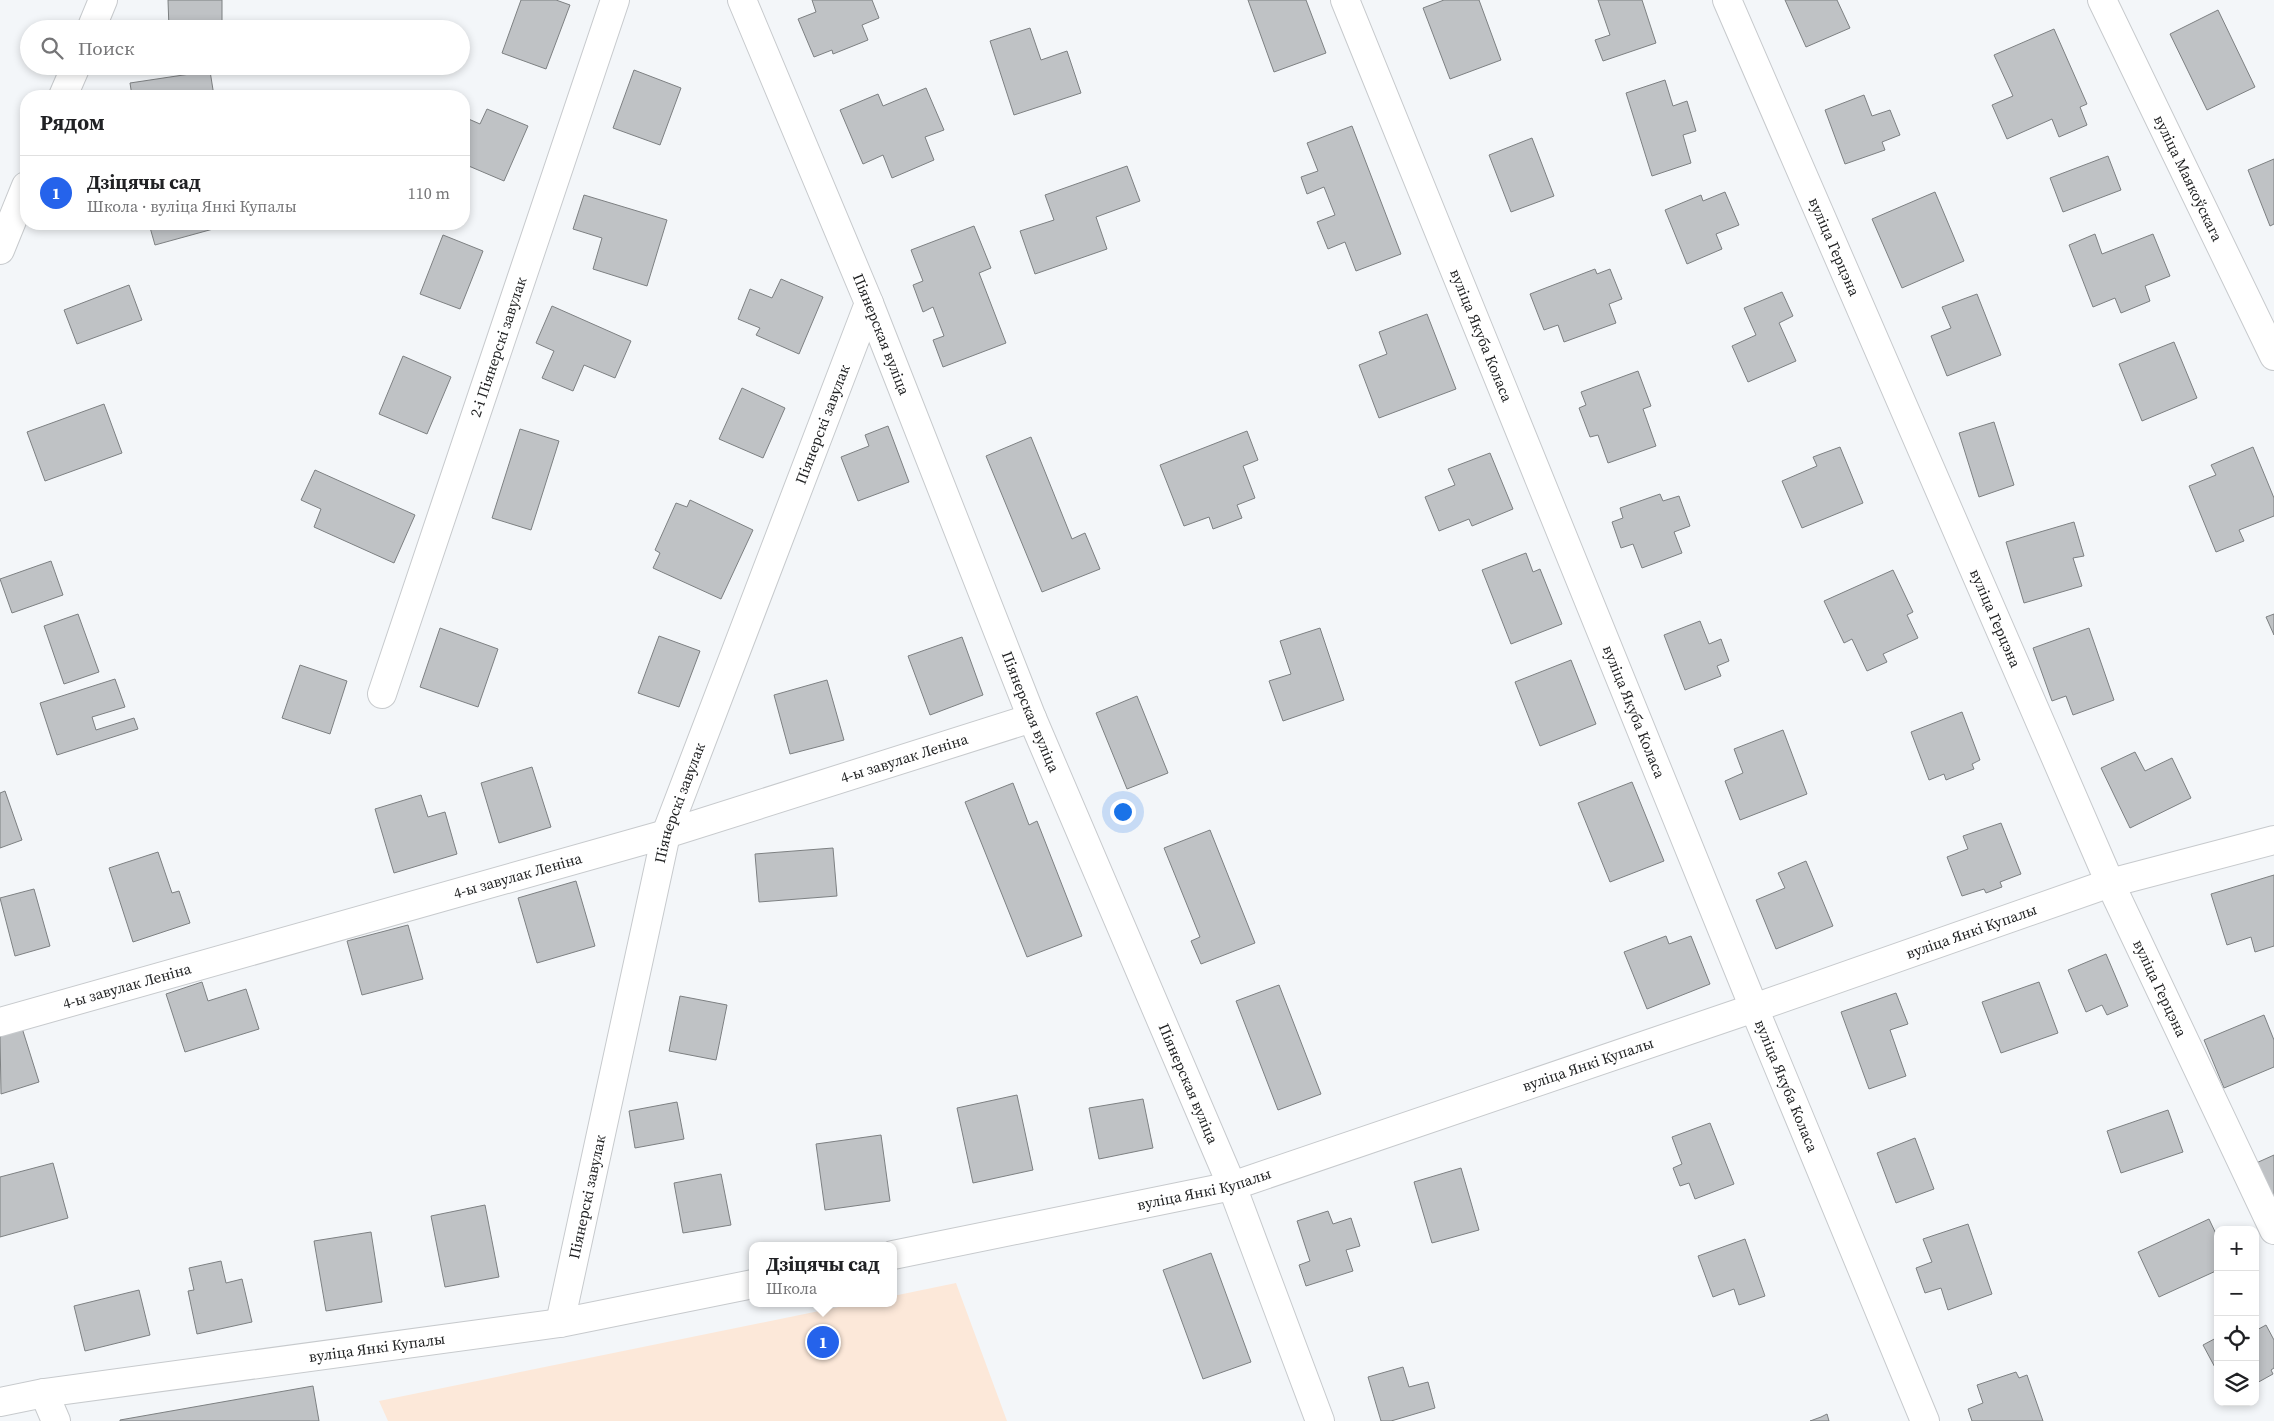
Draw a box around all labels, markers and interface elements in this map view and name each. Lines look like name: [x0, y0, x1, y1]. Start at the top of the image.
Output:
search box: [20, 20, 470, 75]
icon: search: [38, 34, 66, 62]
text: Поиск: [78, 35, 135, 61]
text: Рядом: [40, 108, 105, 137]
street label: вуліца Маякоўскага: [2149, 111, 2228, 245]
text: Дзіцячы сад: [87, 169, 201, 195]
text: 1: [52, 182, 60, 204]
text: 110 m: [408, 182, 450, 204]
street label: вуліца Герцэна: [1804, 194, 1865, 300]
text: Школа · вуліца Янкі Купалы: [87, 195, 297, 217]
street label: вуліца Якуба Коласа: [1445, 266, 1518, 405]
street label: Піянерская вуліца: [848, 270, 915, 398]
street label: 2-і Піянерскі завулак: [465, 273, 532, 420]
street label: Піянерскі завулак: [790, 361, 855, 487]
street label: вуліца Герцэна: [1965, 566, 2026, 671]
street label: вуліца Якуба Коласа: [1598, 642, 1671, 781]
street label: Піянерская вуліца: [997, 648, 1065, 776]
street label: 4-ы завулак Леніна: [838, 728, 971, 788]
street label: Піянерскі завулак: [649, 739, 710, 865]
your location: [1110, 799, 1136, 825]
street label: 4-ы завулак Леніна: [451, 847, 585, 903]
street label: вуліца Янкі Купалы: [1903, 898, 2040, 964]
street label: вуліца Герцэна: [2128, 936, 2192, 1041]
street label: 4-ы завулак Леніна: [60, 957, 194, 1014]
street label: вуліца Якуба Коласа: [1750, 1016, 1824, 1155]
street label: Піянерская вуліца: [1154, 1020, 1224, 1147]
street label: вуліца Янкі Купалы: [1519, 1032, 1656, 1096]
street label: Піянерскі завулак: [563, 1132, 611, 1261]
street label: вуліца Янкі Купалы: [1135, 1162, 1274, 1215]
map controls: [2214, 1226, 2259, 1406]
button: +: [2214, 1226, 2259, 1271]
popup: [749, 1242, 897, 1307]
text: Дзіцячы сад: [766, 1251, 880, 1277]
button: −: [2214, 1271, 2259, 1316]
text: Школа: [766, 1277, 817, 1299]
button: locate: [2214, 1316, 2259, 1361]
pin: 1: [807, 1323, 839, 1361]
street label: вуліца Янкі Купалы: [307, 1328, 446, 1367]
button: layers: [2214, 1361, 2259, 1406]

